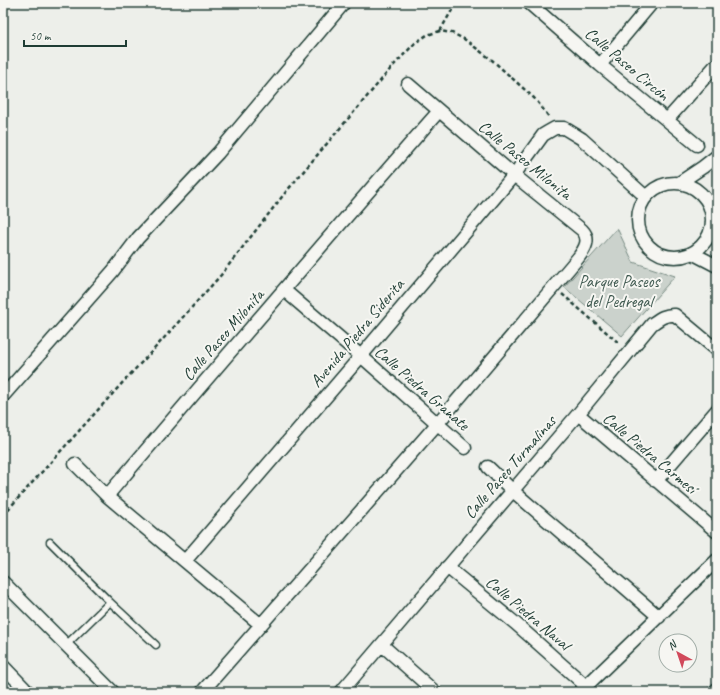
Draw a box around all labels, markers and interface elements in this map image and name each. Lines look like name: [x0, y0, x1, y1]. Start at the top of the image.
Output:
scale bar: [24, 22, 126, 48]
street label: Calle Paseo Circón: [581, 23, 674, 106]
text: 50 m: [30, 28, 52, 44]
street label: Calle Paseo Milonita: [474, 116, 578, 205]
park label: Parque Paseos del Pedregal: [579, 271, 662, 312]
street label: Avenida Piedra Siderita: [306, 273, 409, 392]
street label: Calle Paseo Milonita: [178, 284, 270, 385]
street label: Calle Piedra Granate: [370, 341, 475, 436]
street label: Calle Piedra Carmesí: [599, 408, 704, 501]
street label: Calle Paseo Turmalinas: [459, 410, 561, 523]
street label: Calle Piedra Naval: [481, 571, 577, 657]
north arrow: [658, 633, 698, 673]
text: N: [664, 636, 680, 653]

